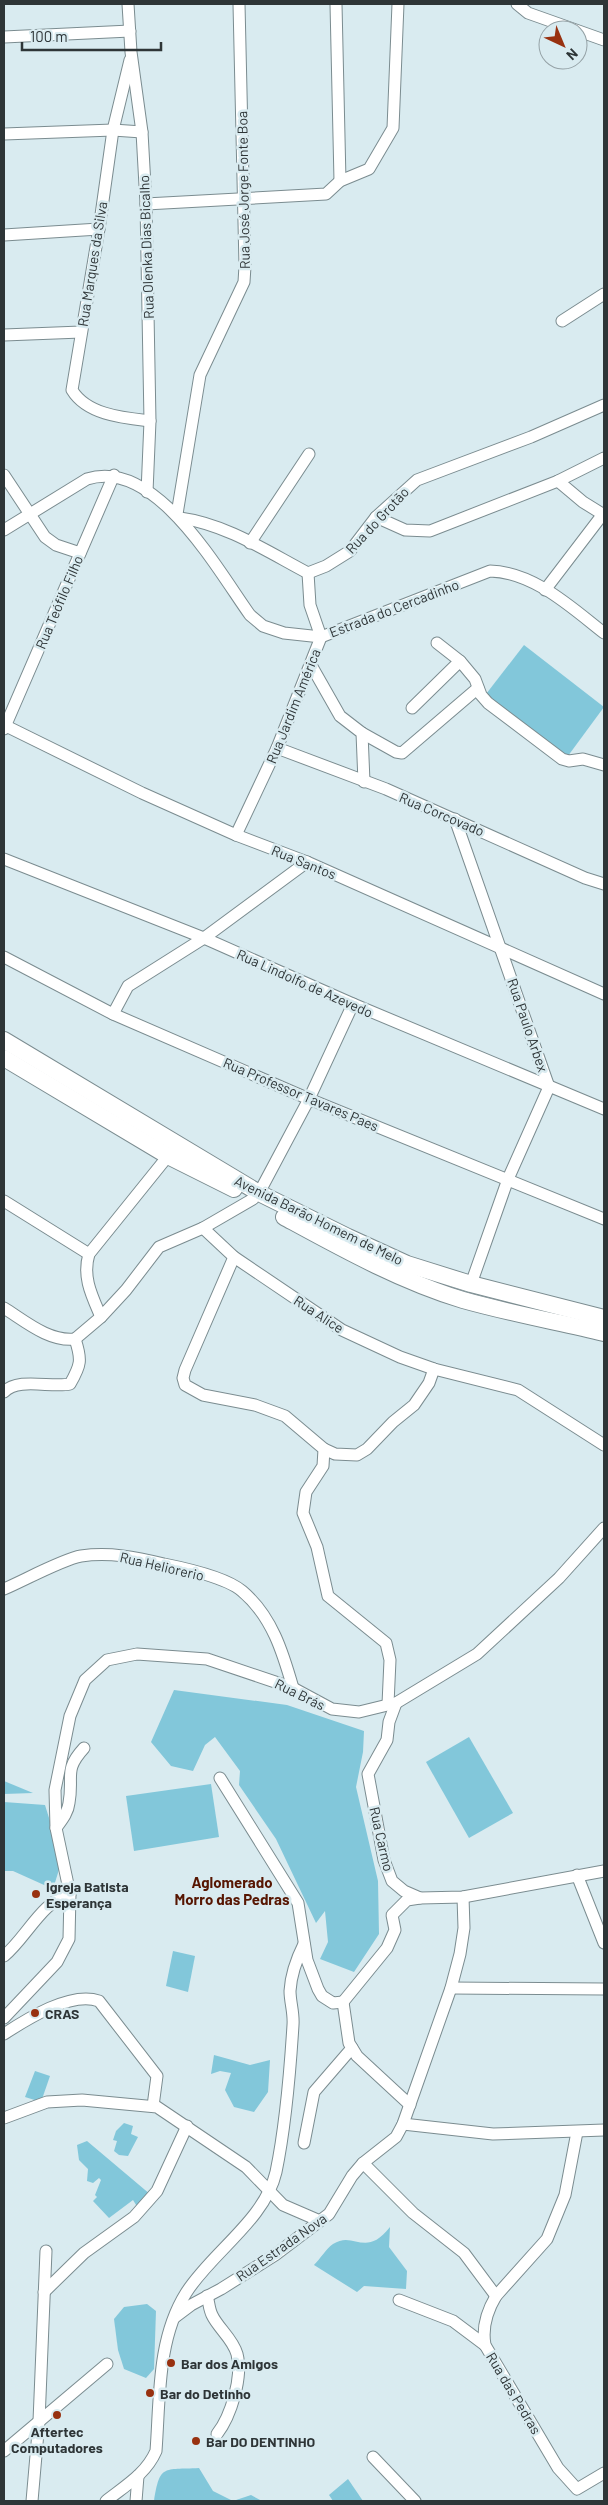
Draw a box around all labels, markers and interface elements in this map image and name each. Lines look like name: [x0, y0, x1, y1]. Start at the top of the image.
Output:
scale bar: [22, 20, 161, 52]
north arrow: [538, 20, 588, 70]
text: 100 m: [30, 27, 68, 45]
text: N: [563, 45, 582, 64]
street label: Rua José Jorge Fonte Boa: [233, 111, 253, 269]
street label: Rua Olenka Dias Bicalho: [135, 175, 157, 319]
street label: Rua Marques da Silva: [74, 200, 110, 328]
street label: Rua do Grotão: [342, 483, 412, 557]
street label: Rua Teófilo Filho: [32, 553, 86, 651]
street label: Estrada do Cercadinho: [327, 575, 461, 641]
street label: Rua Jardim América: [262, 646, 324, 766]
street label: Rua Corcovado: [397, 788, 487, 840]
street label: Rua Santos: [269, 841, 339, 883]
street label: Rua Lindolfo de Azevedo: [234, 945, 376, 1021]
street label: Rua Paulo Arbex: [504, 976, 552, 1074]
street label: Rua Professor Tavares Paes: [221, 1054, 382, 1135]
street label: Avenida Barão Homem de Melo: [232, 1172, 406, 1268]
street label: Rua Alice: [291, 1292, 347, 1336]
street label: Rua Heliorerio: [118, 1548, 206, 1584]
street label: Rua Brás: [272, 1675, 328, 1714]
street label: Rua Carmo: [366, 1805, 398, 1873]
district label: Aglomerado Morro das Pedras: [175, 1873, 290, 1908]
place label: Igreja Batista Esperança: [46, 1878, 129, 1911]
marker: Igreja Batista Esperança: [30, 1888, 42, 1900]
place label: CRAS: [45, 2005, 79, 2022]
marker: CRAS: [29, 2007, 41, 2019]
street label: Rua Estrada Nova: [232, 2209, 330, 2285]
street label: Rua das Pedras: [483, 2349, 545, 2437]
place label: Bar dos Amigos: [181, 2355, 278, 2372]
marker: Bar dos Amigos: [165, 2357, 177, 2369]
place label: Bar do Detinho: [160, 2385, 251, 2402]
marker: Bar do Detinho: [144, 2387, 156, 2399]
marker: Aftertec Computadores: [51, 2409, 63, 2421]
place label: Aftertec Computadores: [11, 2423, 103, 2456]
place label: Bar DO DENTINHO: [206, 2433, 315, 2450]
marker: Bar DO DENTINHO: [190, 2435, 202, 2447]

